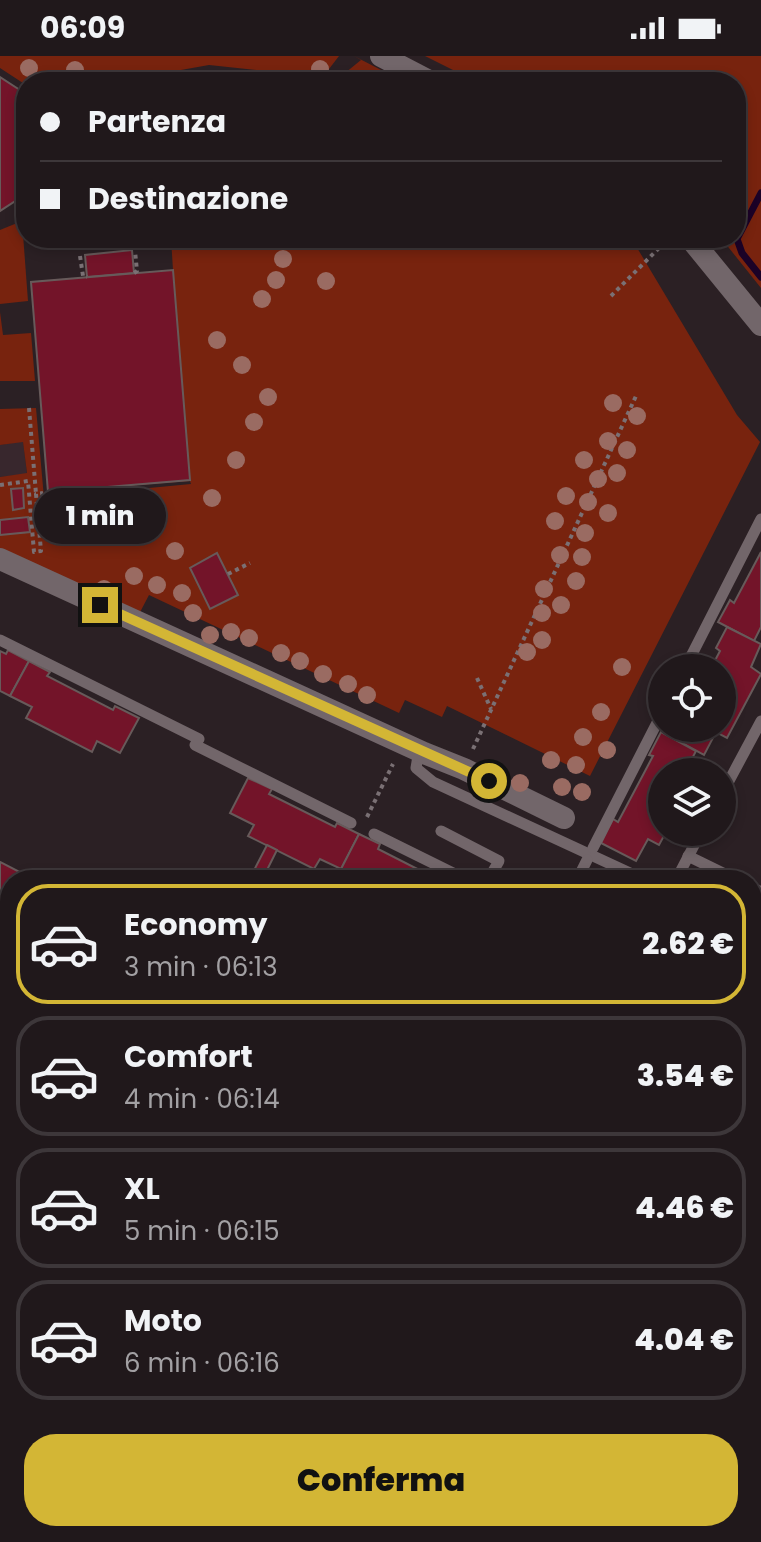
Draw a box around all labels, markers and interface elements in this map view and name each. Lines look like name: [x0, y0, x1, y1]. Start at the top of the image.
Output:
text: 06:09: [40, 6, 125, 49]
text: Partenza: [88, 100, 226, 143]
text: Destinazione: [88, 177, 288, 220]
callout: 1 min: [34, 489, 166, 545]
text: 1 min: [66, 498, 134, 534]
route end: [82, 587, 118, 623]
map controls: [648, 654, 736, 846]
button: locate: [648, 654, 736, 742]
button: layers: [648, 758, 736, 846]
route start: [471, 763, 507, 799]
text: Economy: [124, 903, 268, 946]
icon: car: [28, 908, 100, 980]
text: 2.62 €: [642, 922, 734, 965]
text: 3 min · 06:13: [124, 949, 277, 985]
text: Comfort: [124, 1035, 253, 1078]
icon: car: [28, 1040, 100, 1112]
text: 3.54 €: [637, 1054, 734, 1097]
text: 4 min · 06:14: [124, 1081, 280, 1117]
text: XL: [124, 1167, 160, 1210]
icon: car: [28, 1172, 100, 1244]
text: 4.46 €: [635, 1186, 734, 1229]
text: 5 min · 06:15: [124, 1213, 280, 1249]
text: Moto: [124, 1299, 202, 1342]
icon: car: [28, 1304, 100, 1376]
text: 4.04 €: [634, 1318, 734, 1361]
text: 6 min · 06:16: [124, 1345, 280, 1381]
button: Conferma: [24, 1434, 738, 1526]

